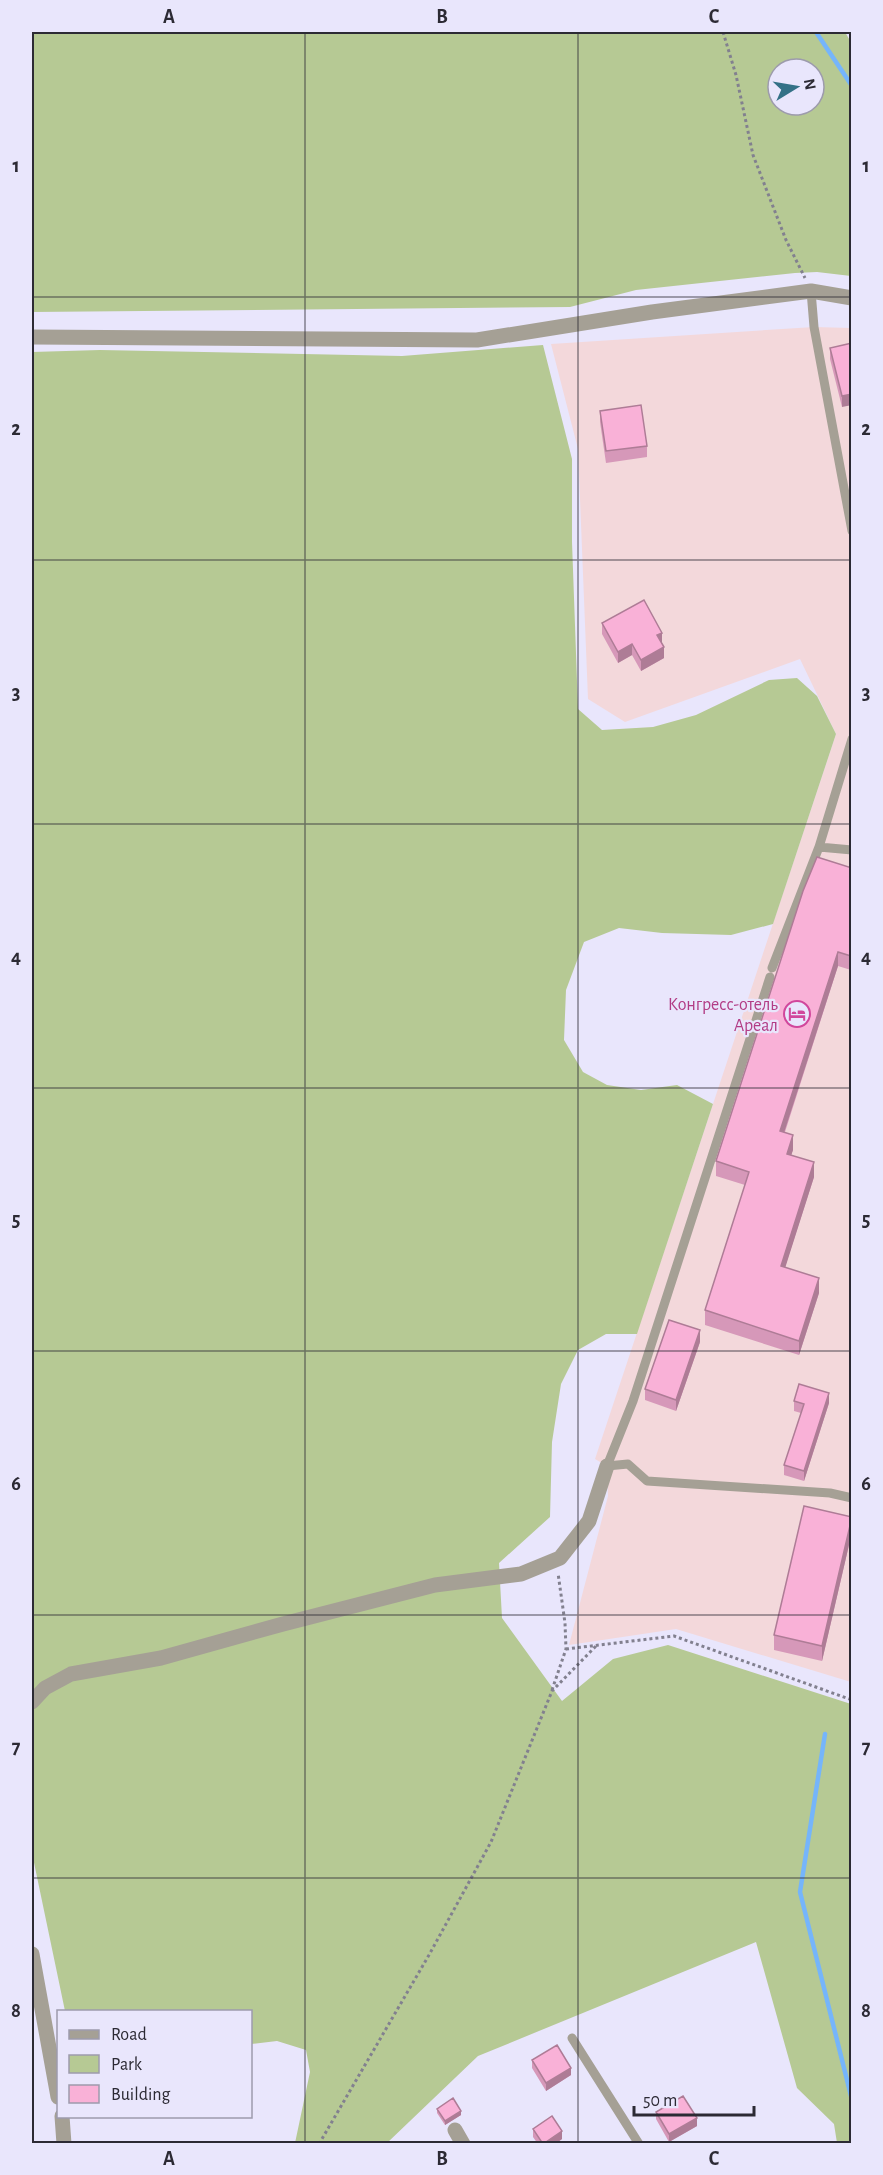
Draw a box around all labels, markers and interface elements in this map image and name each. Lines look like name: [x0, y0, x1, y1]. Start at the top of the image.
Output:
text: A: [163, 7, 175, 27]
text: B: [436, 7, 448, 27]
text: C: [709, 7, 720, 27]
north arrow: [766, 57, 826, 117]
text: N: [801, 77, 819, 91]
text: 1: [12, 156, 20, 176]
text: 1: [862, 156, 870, 176]
text: 2: [11, 419, 21, 439]
text: 2: [861, 419, 871, 439]
text: 3: [12, 683, 20, 703]
text: 3: [862, 683, 870, 703]
text: 4: [11, 947, 21, 967]
text: 4: [861, 947, 871, 967]
place label: Конгресс-отель Ареал: [668, 996, 778, 1035]
hotel icon: Конгресс-отель Ареал: [782, 999, 812, 1029]
text: 5: [12, 1210, 20, 1230]
text: 5: [862, 1210, 870, 1230]
text: 6: [11, 1474, 21, 1494]
text: 6: [861, 1474, 871, 1494]
text: 7: [12, 1737, 21, 1757]
text: 7: [862, 1737, 871, 1757]
text: 8: [11, 2001, 21, 2021]
text: 8: [861, 2001, 871, 2021]
legend: [57, 2010, 252, 2118]
text: Road: [111, 2026, 147, 2044]
text: Park: [111, 2056, 143, 2074]
scale bar: [634, 2079, 754, 2117]
text: Building: [111, 2086, 171, 2104]
text: 50 m: [643, 2092, 677, 2110]
text: A: [163, 2149, 175, 2169]
text: B: [436, 2149, 448, 2169]
text: C: [709, 2149, 720, 2169]

